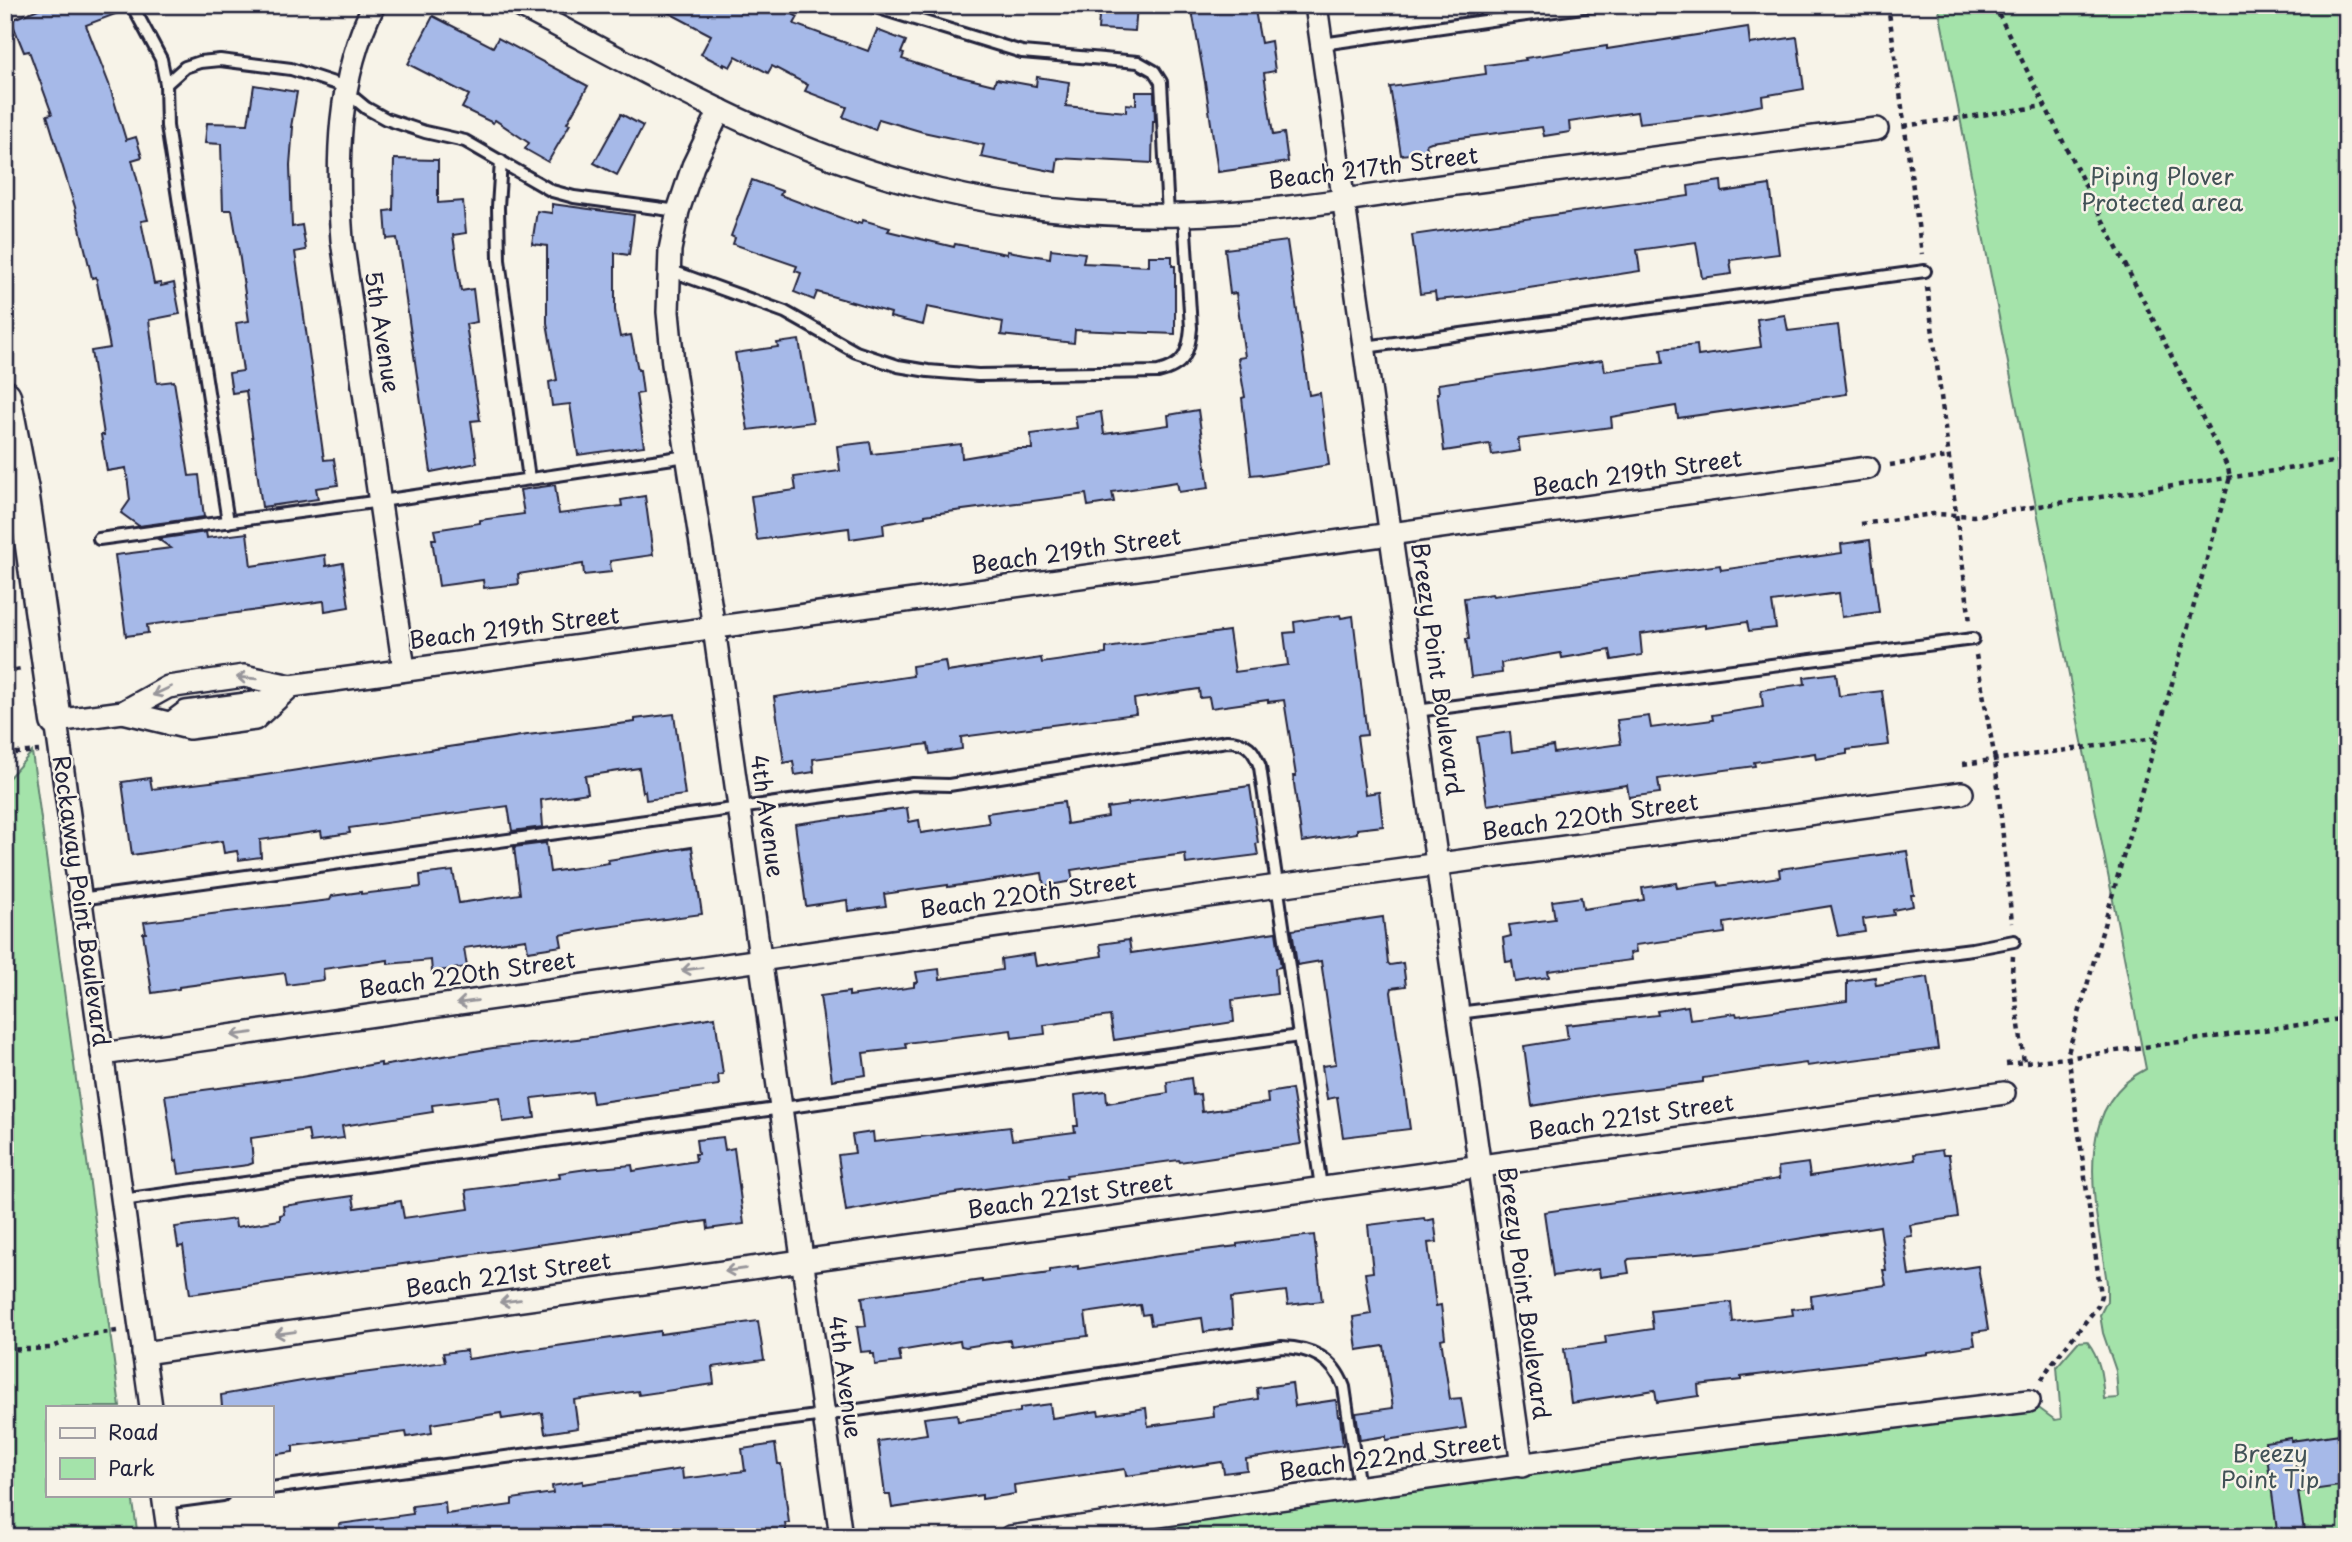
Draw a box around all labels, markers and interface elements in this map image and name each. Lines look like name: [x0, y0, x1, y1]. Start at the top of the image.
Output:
street label: Beach 217th Street: [1266, 136, 1480, 197]
park label: Piping Plover Protected area: [2081, 158, 2244, 219]
street label: 5th Avenue: [357, 268, 410, 395]
street label: Beach 219th Street: [1530, 439, 1744, 504]
street label: Beach 219th Street: [969, 517, 1183, 582]
street label: Breezy Point Boulevard: [1403, 540, 1474, 798]
street label: Beach 219th Street: [407, 596, 621, 657]
one-way arrow: [236, 672, 259, 685]
one-way arrow: [152, 685, 173, 698]
street label: 4th Avenue: [743, 752, 794, 879]
street label: Rockaway Point Boulevard: [45, 753, 120, 1049]
street label: Beach 220th Street: [1479, 783, 1700, 848]
street label: Beach 220th Street: [917, 861, 1138, 926]
street label: Beach 220th Street: [356, 941, 577, 1006]
one-way arrow: [681, 963, 704, 976]
one-way arrow: [456, 995, 479, 1008]
one-way arrow: [231, 1028, 254, 1041]
street label: Beach 221st Street: [1526, 1084, 1736, 1147]
street label: Beach 221st Street: [965, 1163, 1175, 1226]
street label: Breezy Point Boulevard: [1490, 1164, 1561, 1422]
street label: Beach 221st Street: [403, 1242, 613, 1305]
one-way arrow: [724, 1263, 747, 1276]
one-way arrow: [499, 1295, 522, 1308]
street label: 4th Avenue: [821, 1313, 872, 1440]
one-way arrow: [274, 1326, 297, 1339]
legend: [46, 1406, 273, 1496]
text: Road: [108, 1415, 159, 1447]
street label: Beach 222nd Street: [1277, 1423, 1503, 1488]
park label: Breezy Point Tip: [2221, 1435, 2319, 1496]
text: Park: [108, 1451, 155, 1483]

